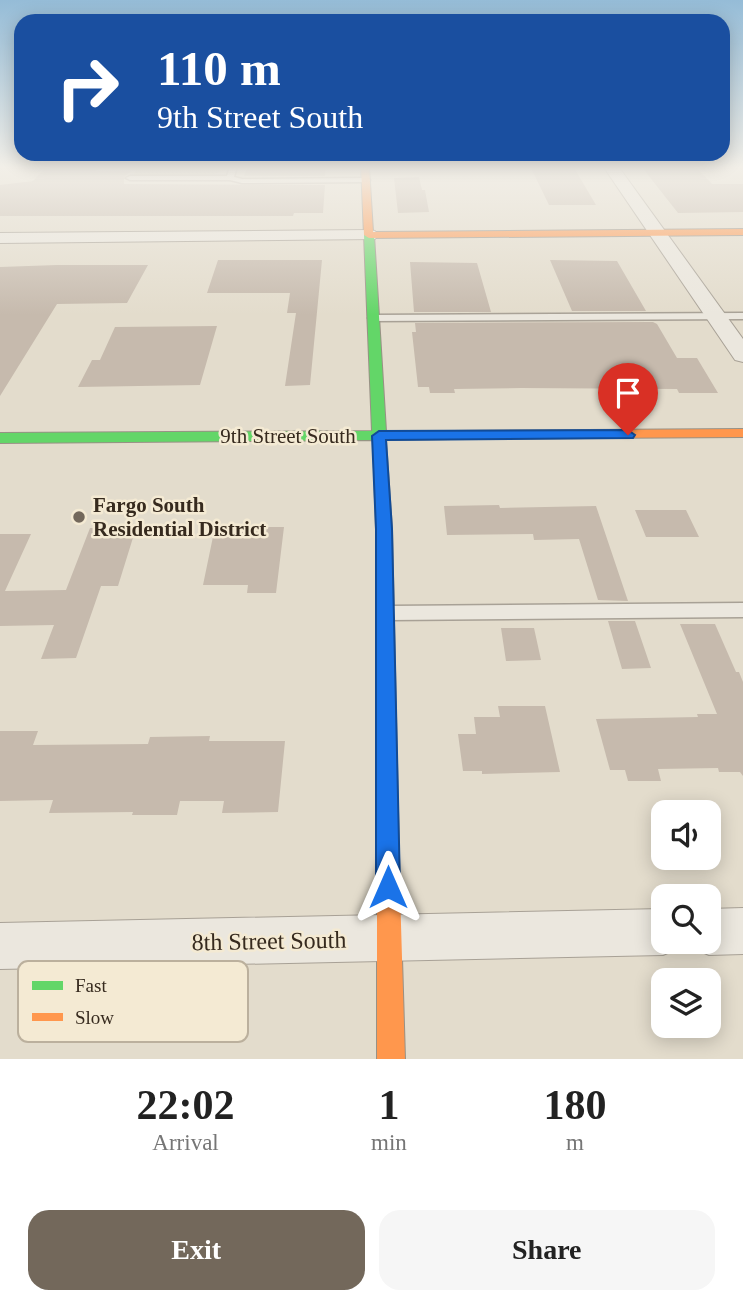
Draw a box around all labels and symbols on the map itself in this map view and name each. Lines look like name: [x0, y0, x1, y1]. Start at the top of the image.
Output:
pin: [598, 363, 658, 435]
street label: 9th Street South: [220, 424, 356, 448]
place label: Fargo South Residential District: [93, 493, 266, 541]
marker: Fargo South Residential District: [71, 509, 87, 525]
position arrow: [351, 850, 425, 924]
street label: 8th Street South: [191, 927, 347, 955]
legend: [18, 961, 248, 1042]
text: Fast: [75, 975, 107, 996]
text: Slow: [75, 1007, 114, 1028]

